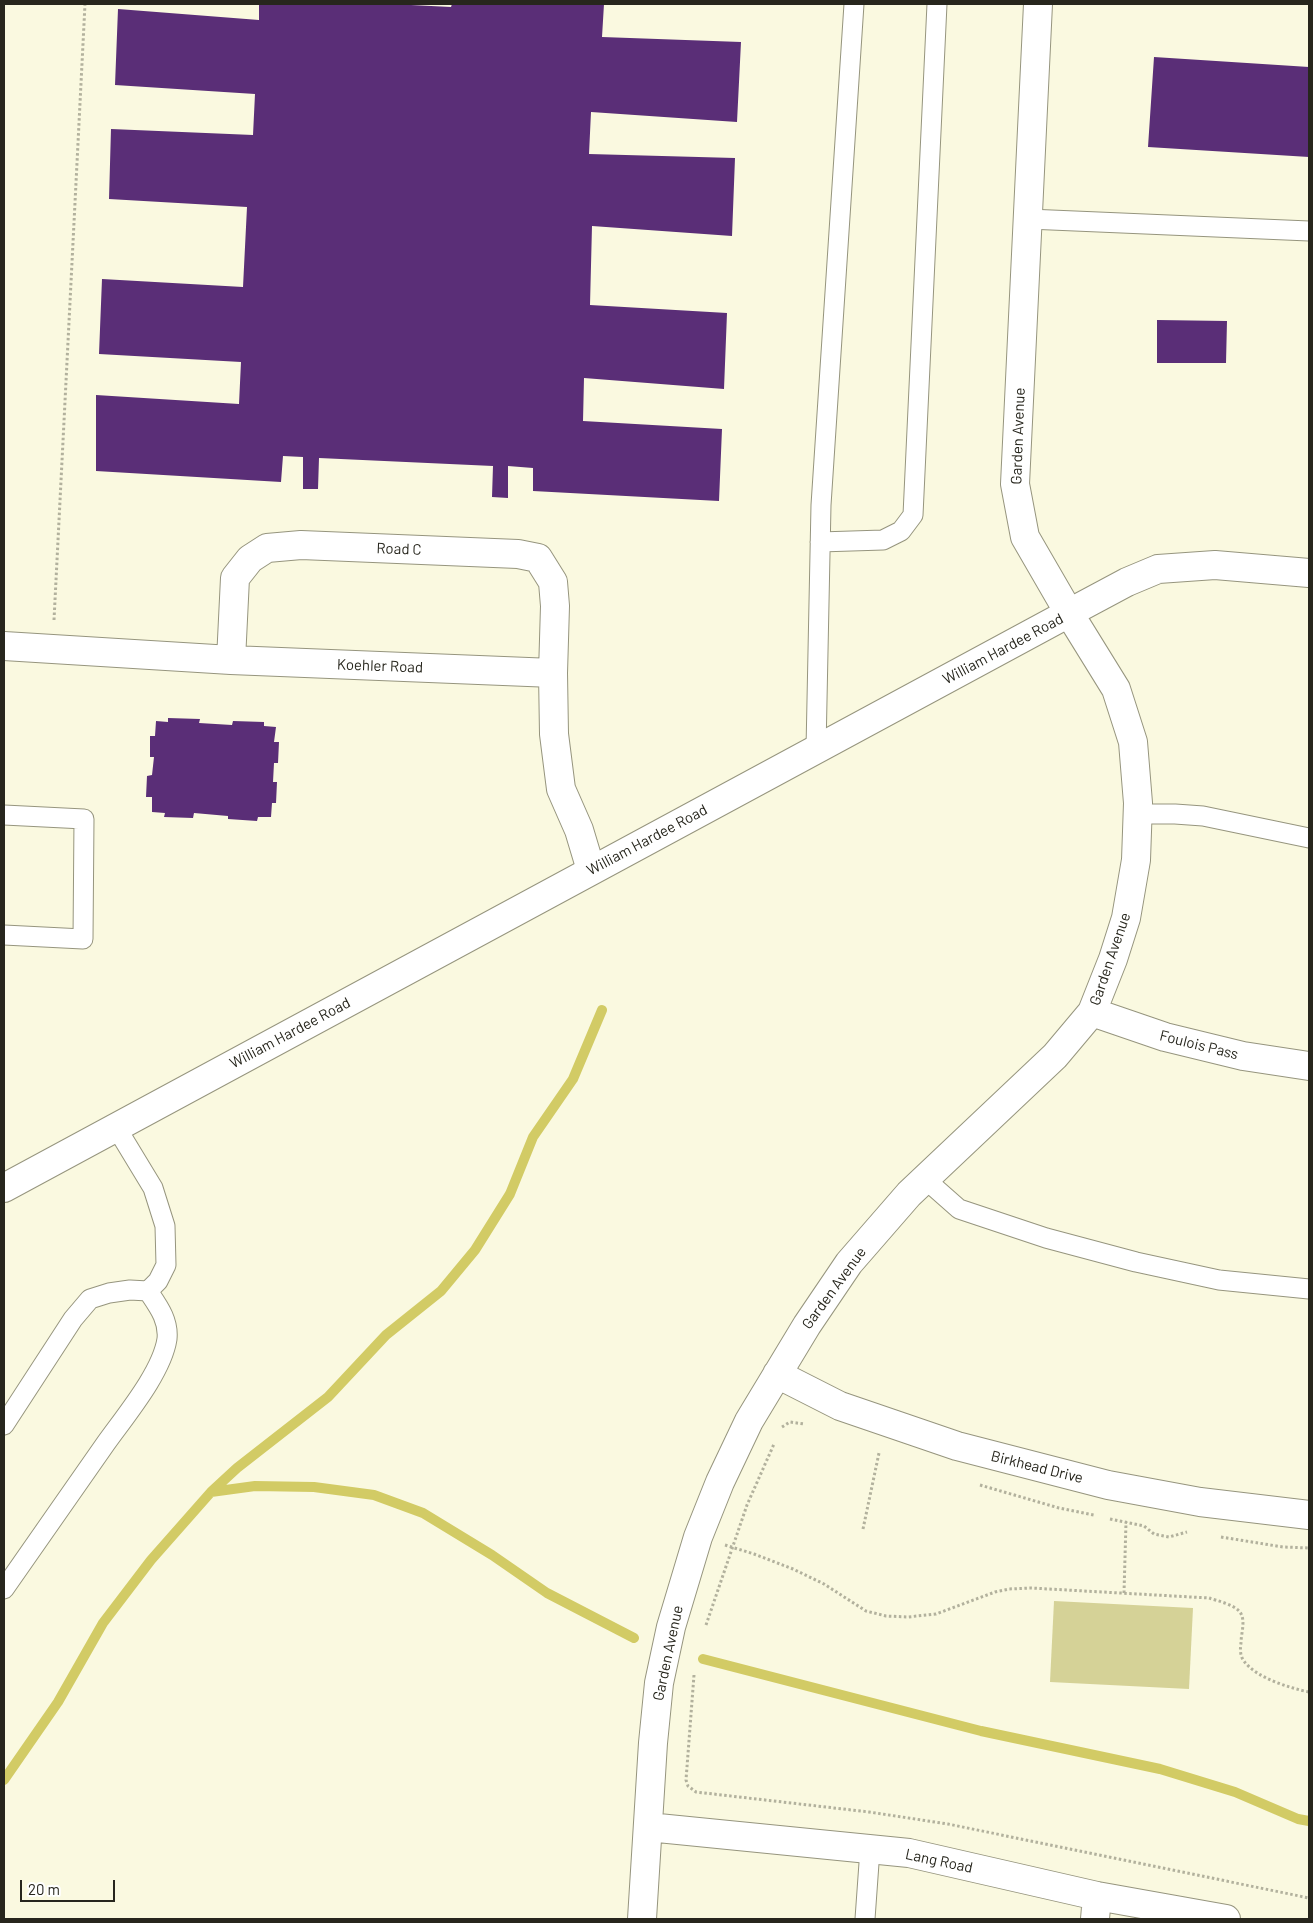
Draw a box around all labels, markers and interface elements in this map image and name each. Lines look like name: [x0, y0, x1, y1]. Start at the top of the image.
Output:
street label: Garden Avenue: [1007, 387, 1029, 485]
street label: Road C: [376, 539, 422, 559]
street label: William Hardee Road: [940, 610, 1066, 688]
street label: Koehler Road: [337, 656, 423, 676]
street label: William Hardee Road: [584, 801, 710, 879]
street label: Garden Avenue: [1086, 910, 1134, 1008]
street label: William Hardee Road: [227, 994, 353, 1072]
street label: Foulois Pass: [1158, 1027, 1240, 1063]
street label: Garden Avenue: [798, 1243, 870, 1333]
street label: Birkhead Drive: [989, 1447, 1085, 1487]
street label: Garden Avenue: [649, 1604, 687, 1702]
street label: Lang Road: [904, 1845, 974, 1877]
scale bar: [22, 1870, 118, 1902]
text: 20 m: [28, 1880, 60, 1898]

